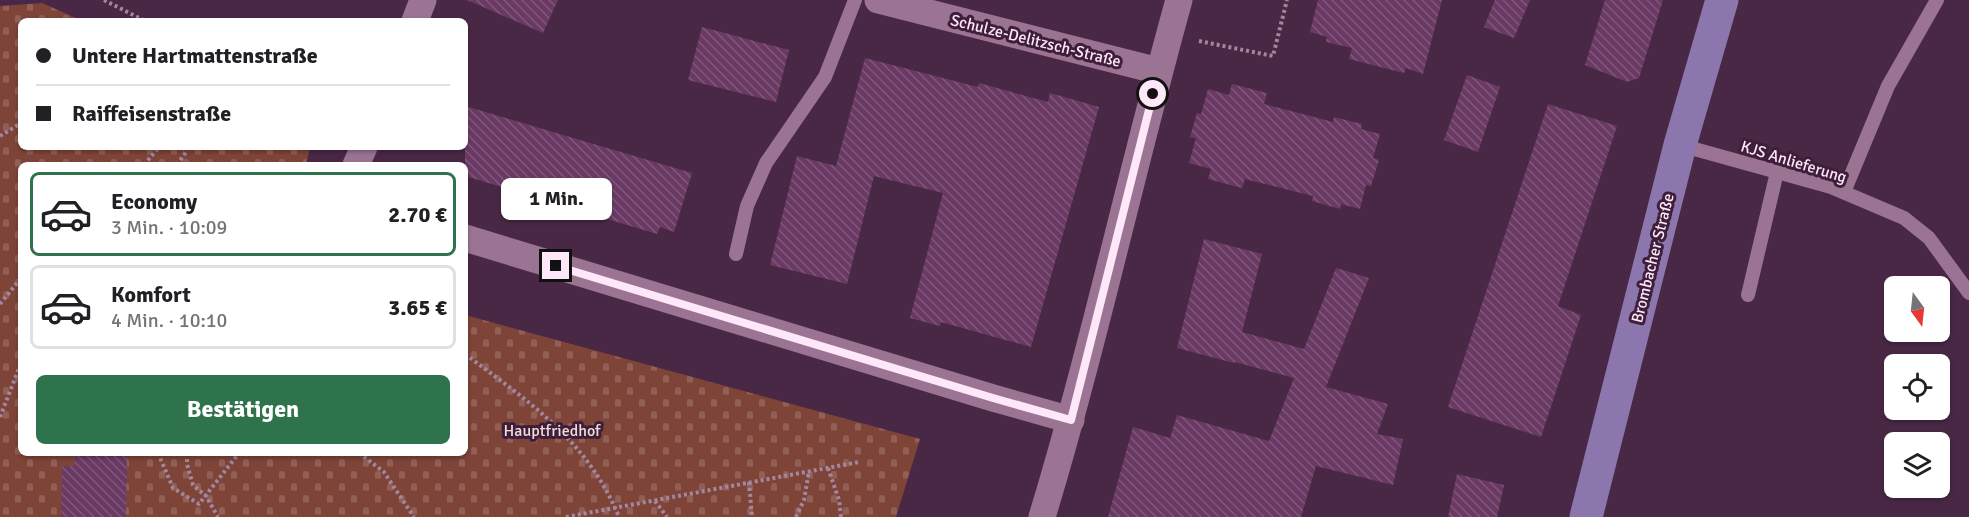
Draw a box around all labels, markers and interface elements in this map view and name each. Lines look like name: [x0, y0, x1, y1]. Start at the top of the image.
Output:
street label: Schulze-Delitzsch-Straße: [948, 10, 1123, 72]
text: Untere Hartmattenstraße: [72, 42, 318, 69]
route start: [1139, 80, 1166, 107]
text: Raiffeisenstraße: [72, 100, 231, 127]
street label: KJS Anlieferung: [1738, 136, 1849, 188]
callout: 1 Min.: [500, 179, 612, 221]
text: 1 Min.: [529, 186, 584, 211]
icon: car: [39, 187, 93, 241]
text: Economy: [111, 188, 197, 215]
street label: Brombacher Straße: [1627, 191, 1679, 325]
text: 2.70 €: [388, 201, 447, 228]
text: 3 Min. · 10:09: [111, 215, 227, 240]
route end: [542, 252, 569, 279]
north arrow: [1884, 276, 1950, 342]
map controls: [1884, 276, 1950, 498]
icon: car: [39, 280, 93, 334]
text: Komfort: [111, 281, 191, 308]
text: 3.65 €: [388, 294, 447, 321]
text: 4 Min. · 10:10: [111, 308, 227, 333]
button: locate: [1884, 354, 1950, 420]
button: Bestätigen: [36, 375, 450, 444]
park label: Hauptfriedhof: [504, 421, 601, 441]
button: layers: [1884, 432, 1950, 498]

